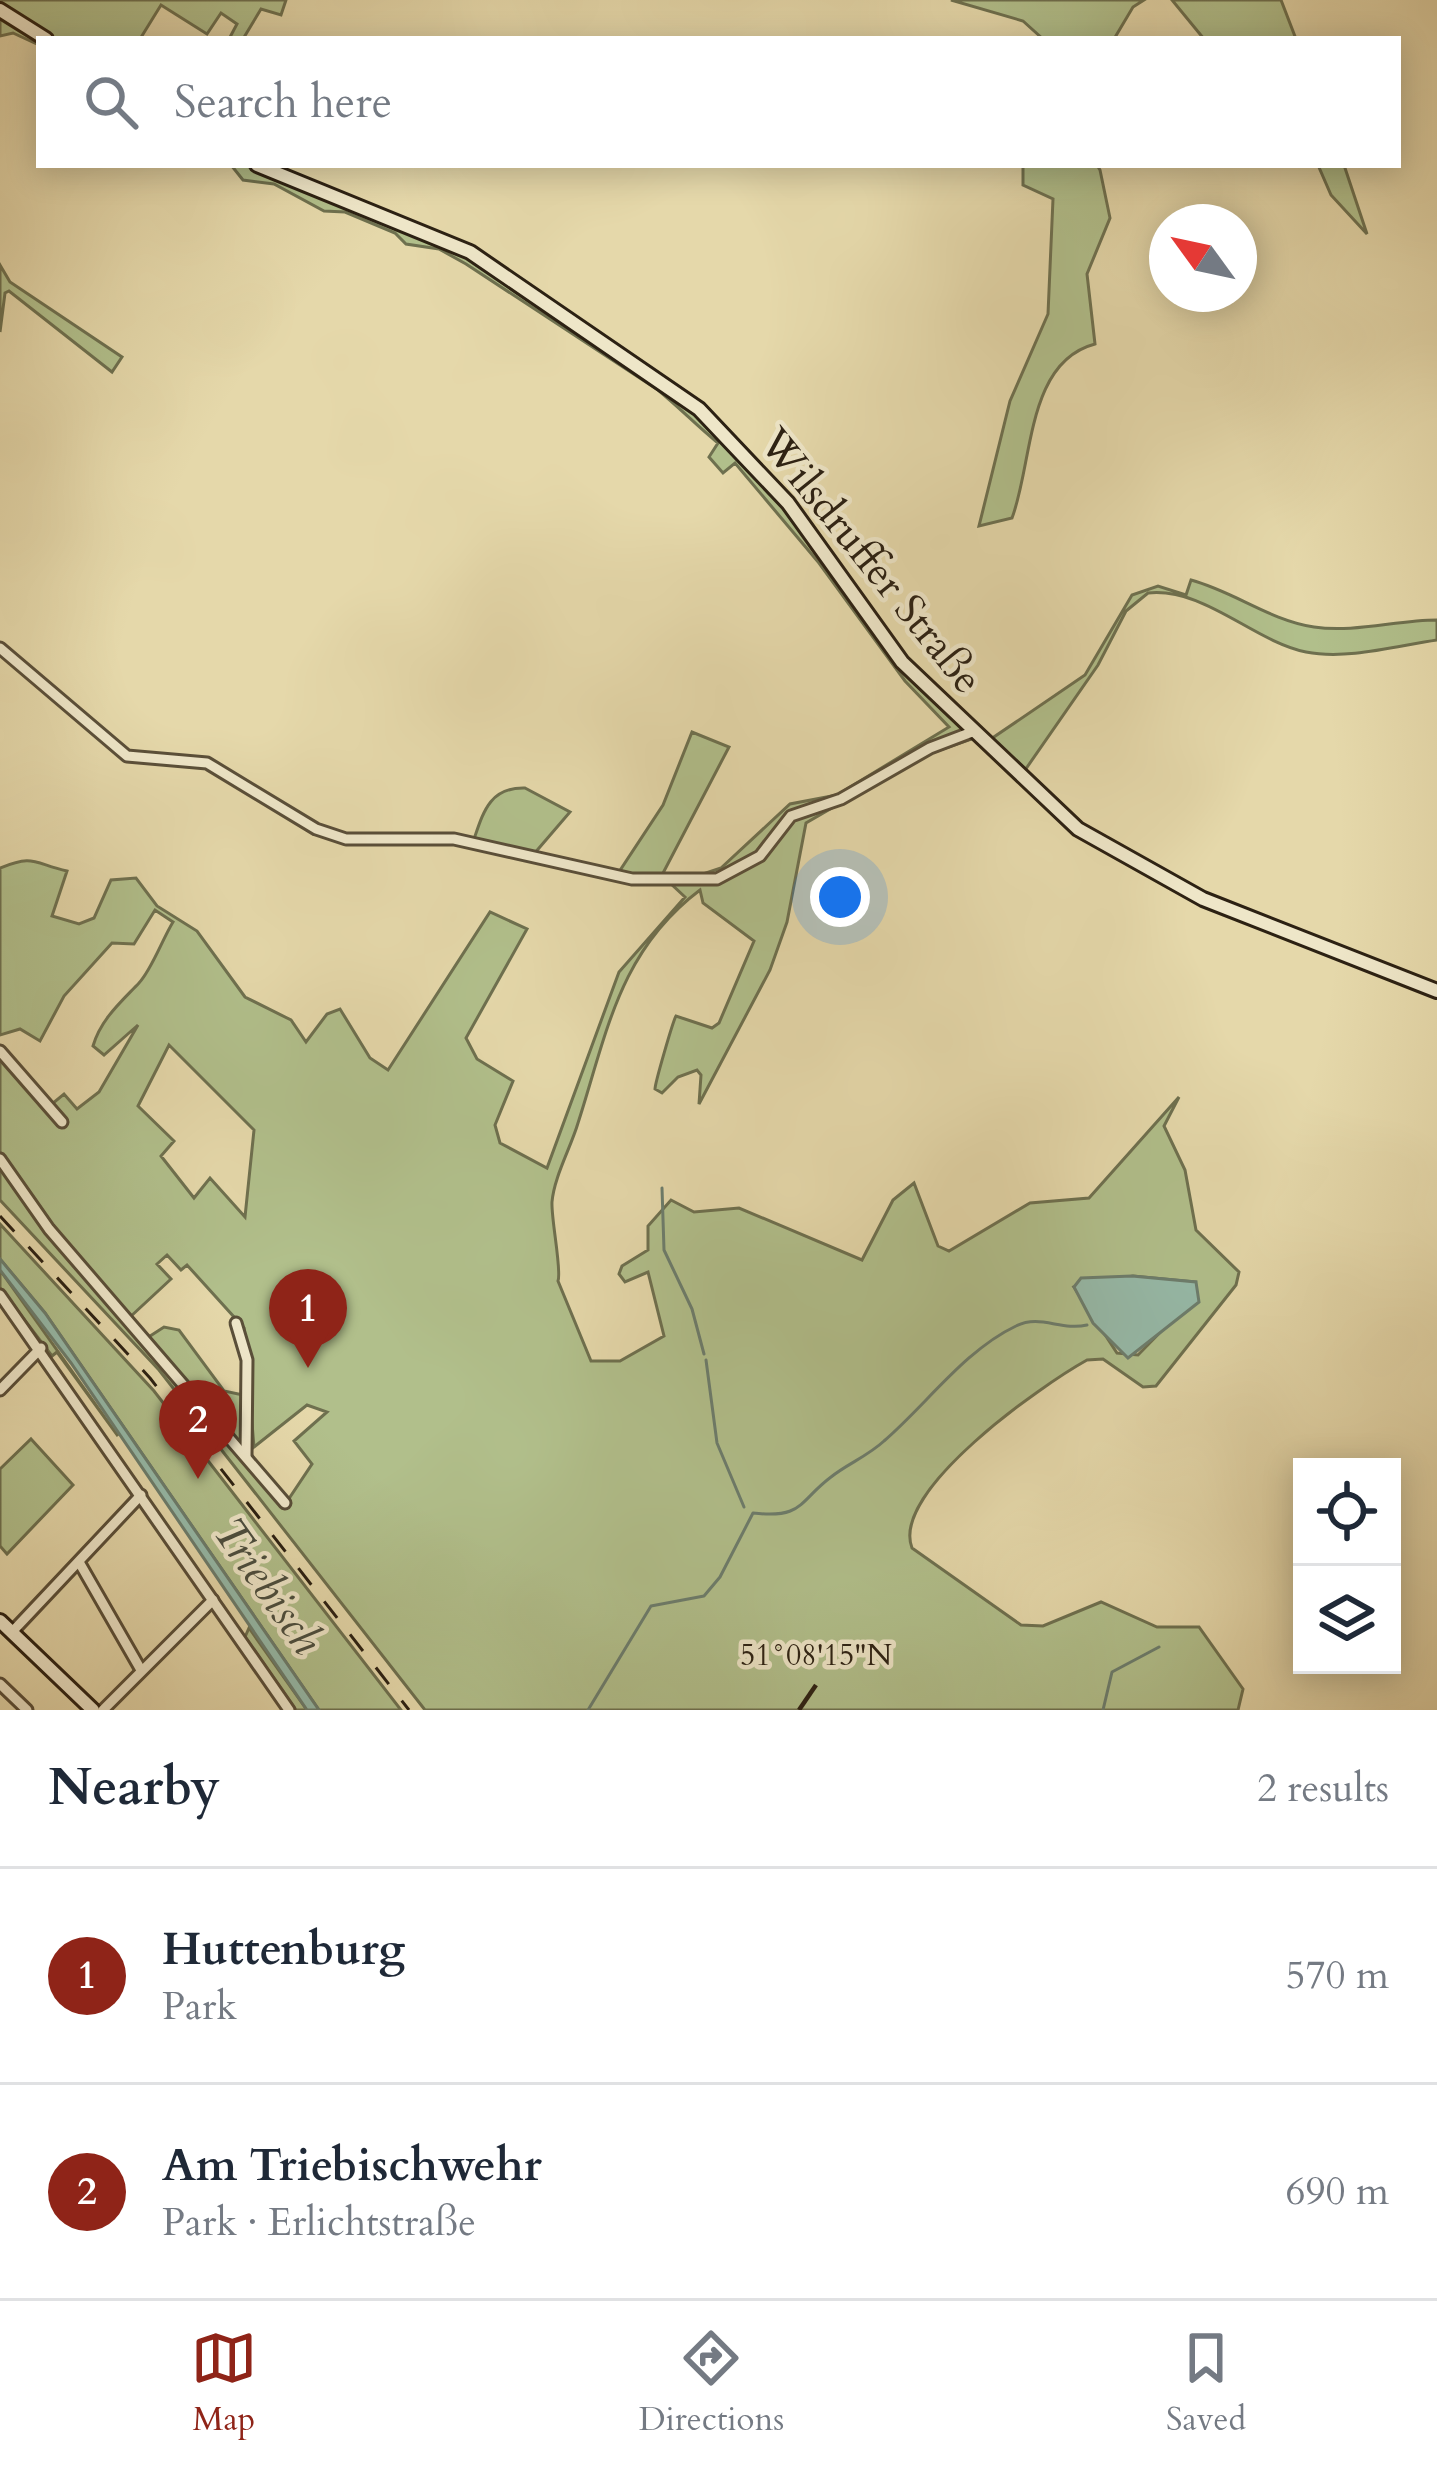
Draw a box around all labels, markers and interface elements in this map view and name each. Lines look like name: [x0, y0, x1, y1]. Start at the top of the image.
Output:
search box: [36, 36, 1401, 168]
icon: search: [78, 69, 144, 135]
text: Search here: [174, 72, 392, 133]
north arrow: [1149, 204, 1257, 312]
street label: Wilsdruffer Straße: [745, 415, 996, 706]
your location: [810, 867, 870, 927]
pin: 1: [269, 1269, 347, 1368]
pin: 2: [159, 1380, 237, 1479]
map controls: [1293, 1458, 1401, 1674]
button: locate: [1293, 1458, 1401, 1566]
water label: Triebisch: [199, 1505, 337, 1667]
button: layers: [1293, 1566, 1401, 1674]
text: 51°08'15"N: [740, 1635, 892, 1676]
text: Nearby: [48, 1753, 220, 1823]
text: 2 results: [1257, 1762, 1389, 1815]
text: Huttenburg: [162, 1919, 405, 1980]
text: 1: [77, 1949, 97, 2002]
text: 570 m: [1286, 1949, 1389, 2002]
text: Park: [162, 1980, 237, 2033]
text: Am Triebischwehr: [162, 2135, 542, 2196]
text: 2: [77, 2165, 97, 2218]
text: 690 m: [1286, 2165, 1389, 2218]
text: Park · Erlichtstraße: [162, 2196, 476, 2249]
tab: Map: [191, 2325, 257, 2442]
tab: Directions: [639, 2325, 784, 2442]
tab: Saved: [1166, 2325, 1246, 2442]

